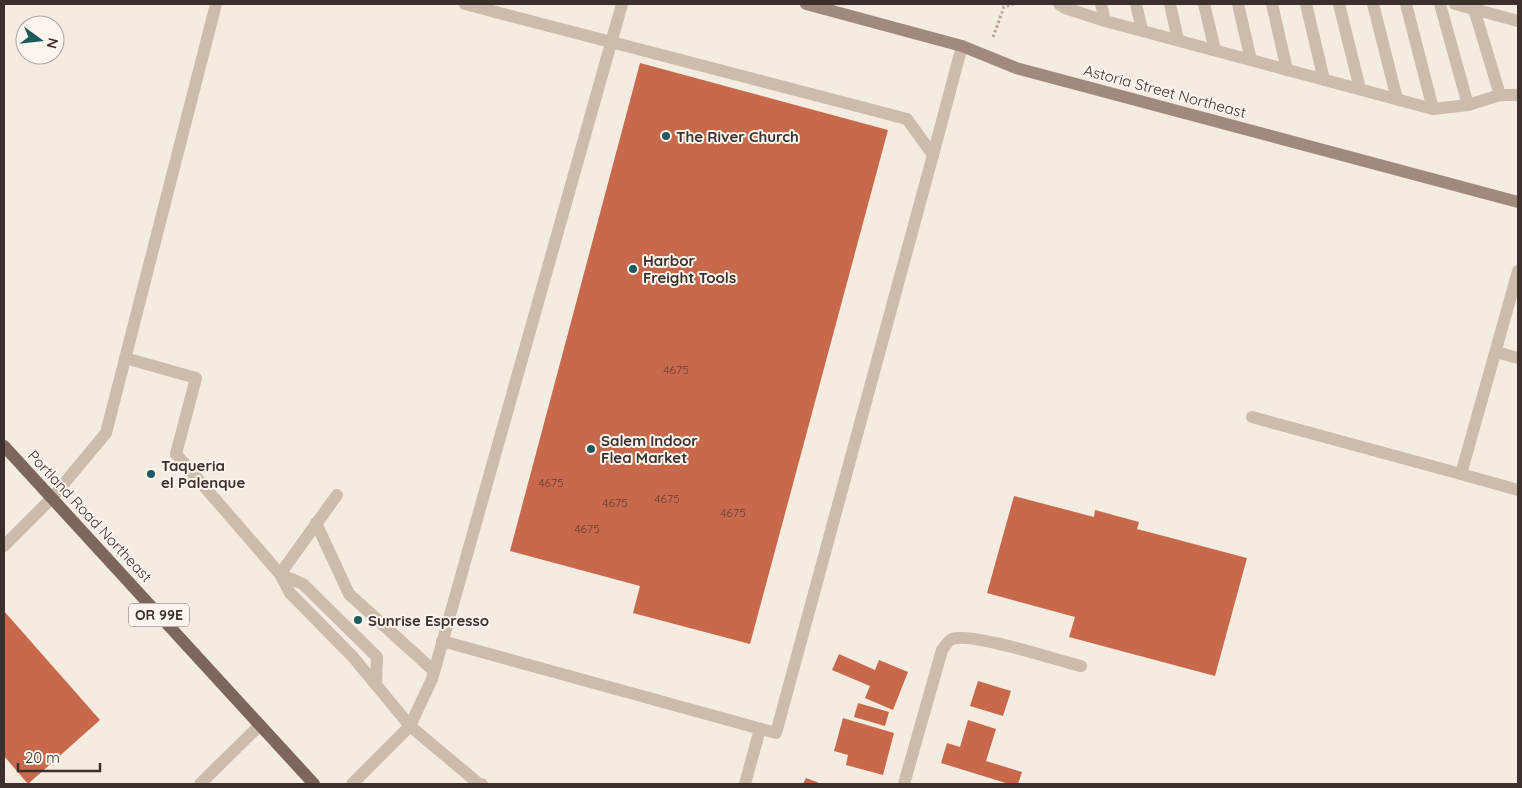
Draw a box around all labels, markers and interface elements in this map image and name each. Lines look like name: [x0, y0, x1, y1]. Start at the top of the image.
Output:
north arrow: [15, 15, 65, 65]
text: N: [43, 36, 63, 51]
street label: Astoria Street Northeast: [1082, 60, 1248, 122]
place label: The River Church: [676, 127, 799, 146]
marker: The River Church: [660, 130, 672, 142]
place label: Harbor Freight Tools: [643, 251, 736, 287]
marker: Harbor Freight Tools: [627, 263, 639, 275]
house number: 4675: [663, 362, 689, 377]
place label: Salem Indoor Flea Market: [601, 431, 698, 467]
marker: Salem Indoor Flea Market: [585, 443, 597, 455]
street label: Portland Road Northeast: [24, 446, 156, 586]
place label: Taqueria el Palenque: [161, 456, 245, 492]
marker: Taqueria el Palenque: [145, 468, 157, 480]
house number: 4675: [538, 475, 564, 490]
house number: 4675: [654, 491, 680, 506]
house number: 4675: [602, 495, 628, 510]
house number: 4675: [720, 505, 746, 520]
house number: 4675: [574, 521, 600, 536]
road number: OR 99E: [129, 604, 189, 626]
place label: Sunrise Espresso: [368, 611, 489, 630]
marker: Sunrise Espresso: [352, 614, 364, 626]
scale bar: [18, 740, 100, 772]
text: 20 m: [25, 748, 60, 767]

